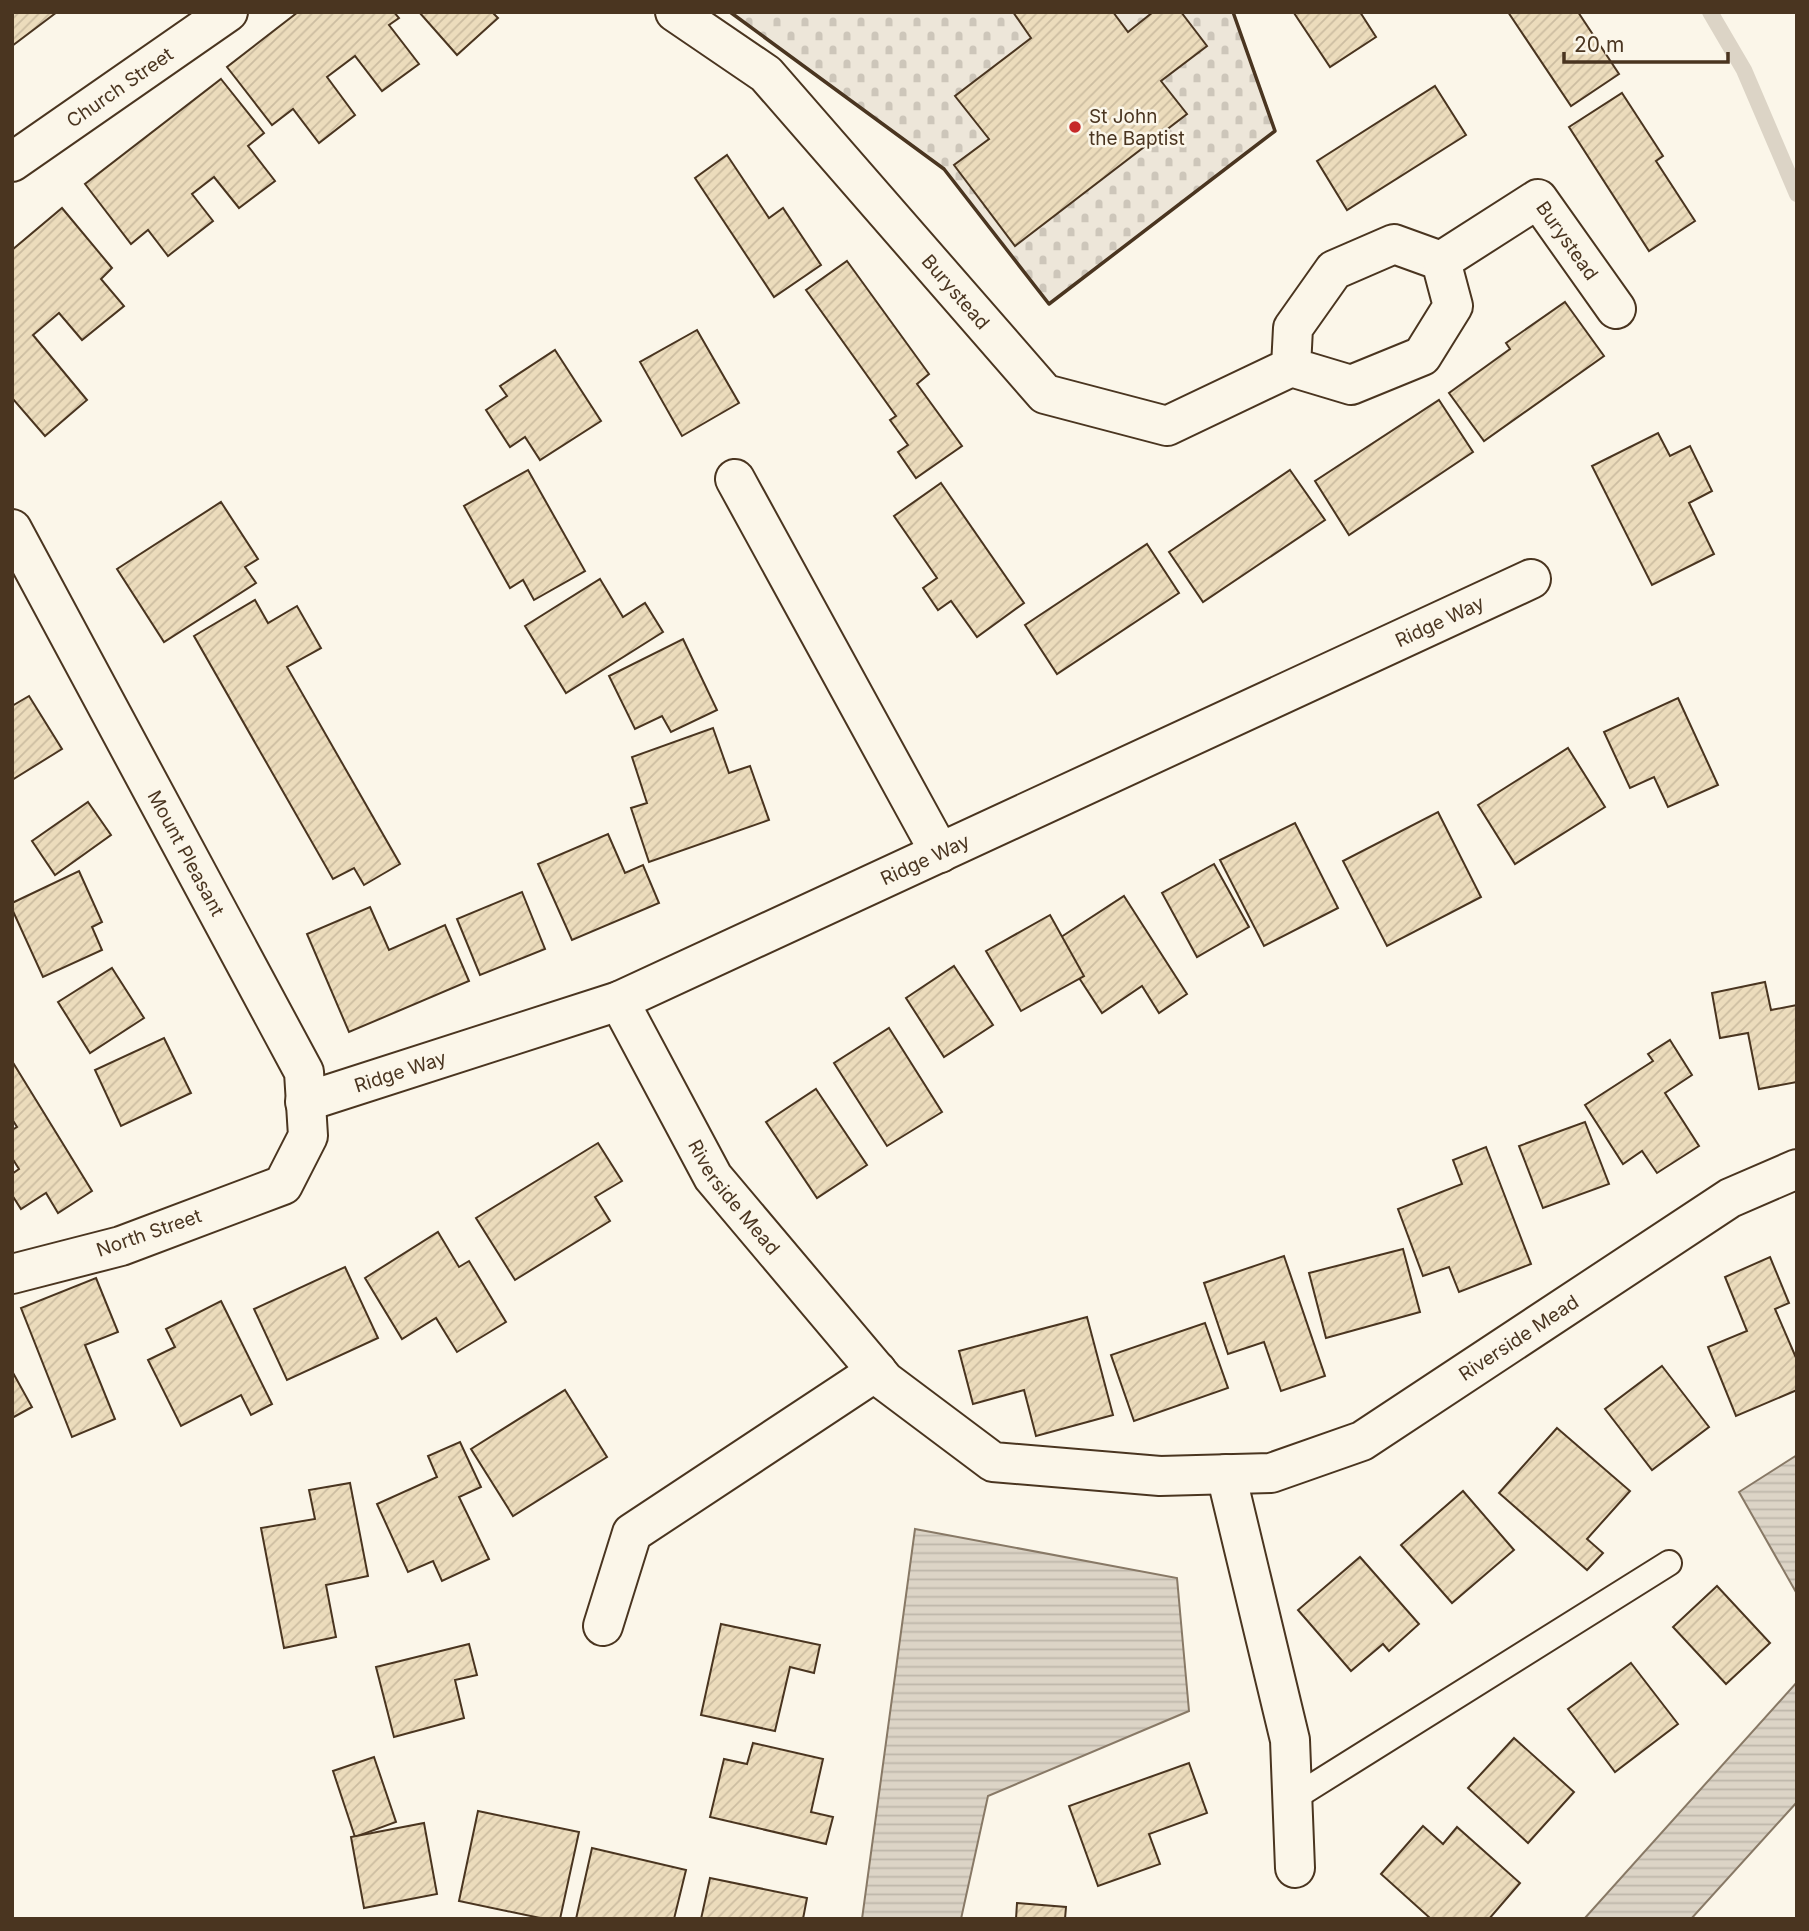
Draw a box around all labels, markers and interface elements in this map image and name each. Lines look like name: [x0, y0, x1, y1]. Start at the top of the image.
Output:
scale bar: [1564, 21, 1728, 65]
text: 20 m: [1574, 32, 1624, 57]
street label: Church Street: [62, 42, 177, 132]
place label: St John the Baptist: [1089, 105, 1185, 150]
marker: St John the Baptist: [1067, 119, 1083, 135]
street label: Burystead: [1532, 197, 1603, 284]
street label: Burystead: [917, 250, 995, 334]
street label: Ridge Way: [1391, 591, 1488, 652]
street label: Mount Pleasant: [143, 786, 229, 920]
street label: Ridge Way: [877, 829, 973, 890]
street label: Ridge Way: [351, 1046, 449, 1097]
street label: Riverside Mead: [684, 1135, 785, 1259]
street label: North Street: [93, 1204, 205, 1262]
street label: Riverside Mead: [1454, 1290, 1583, 1386]

